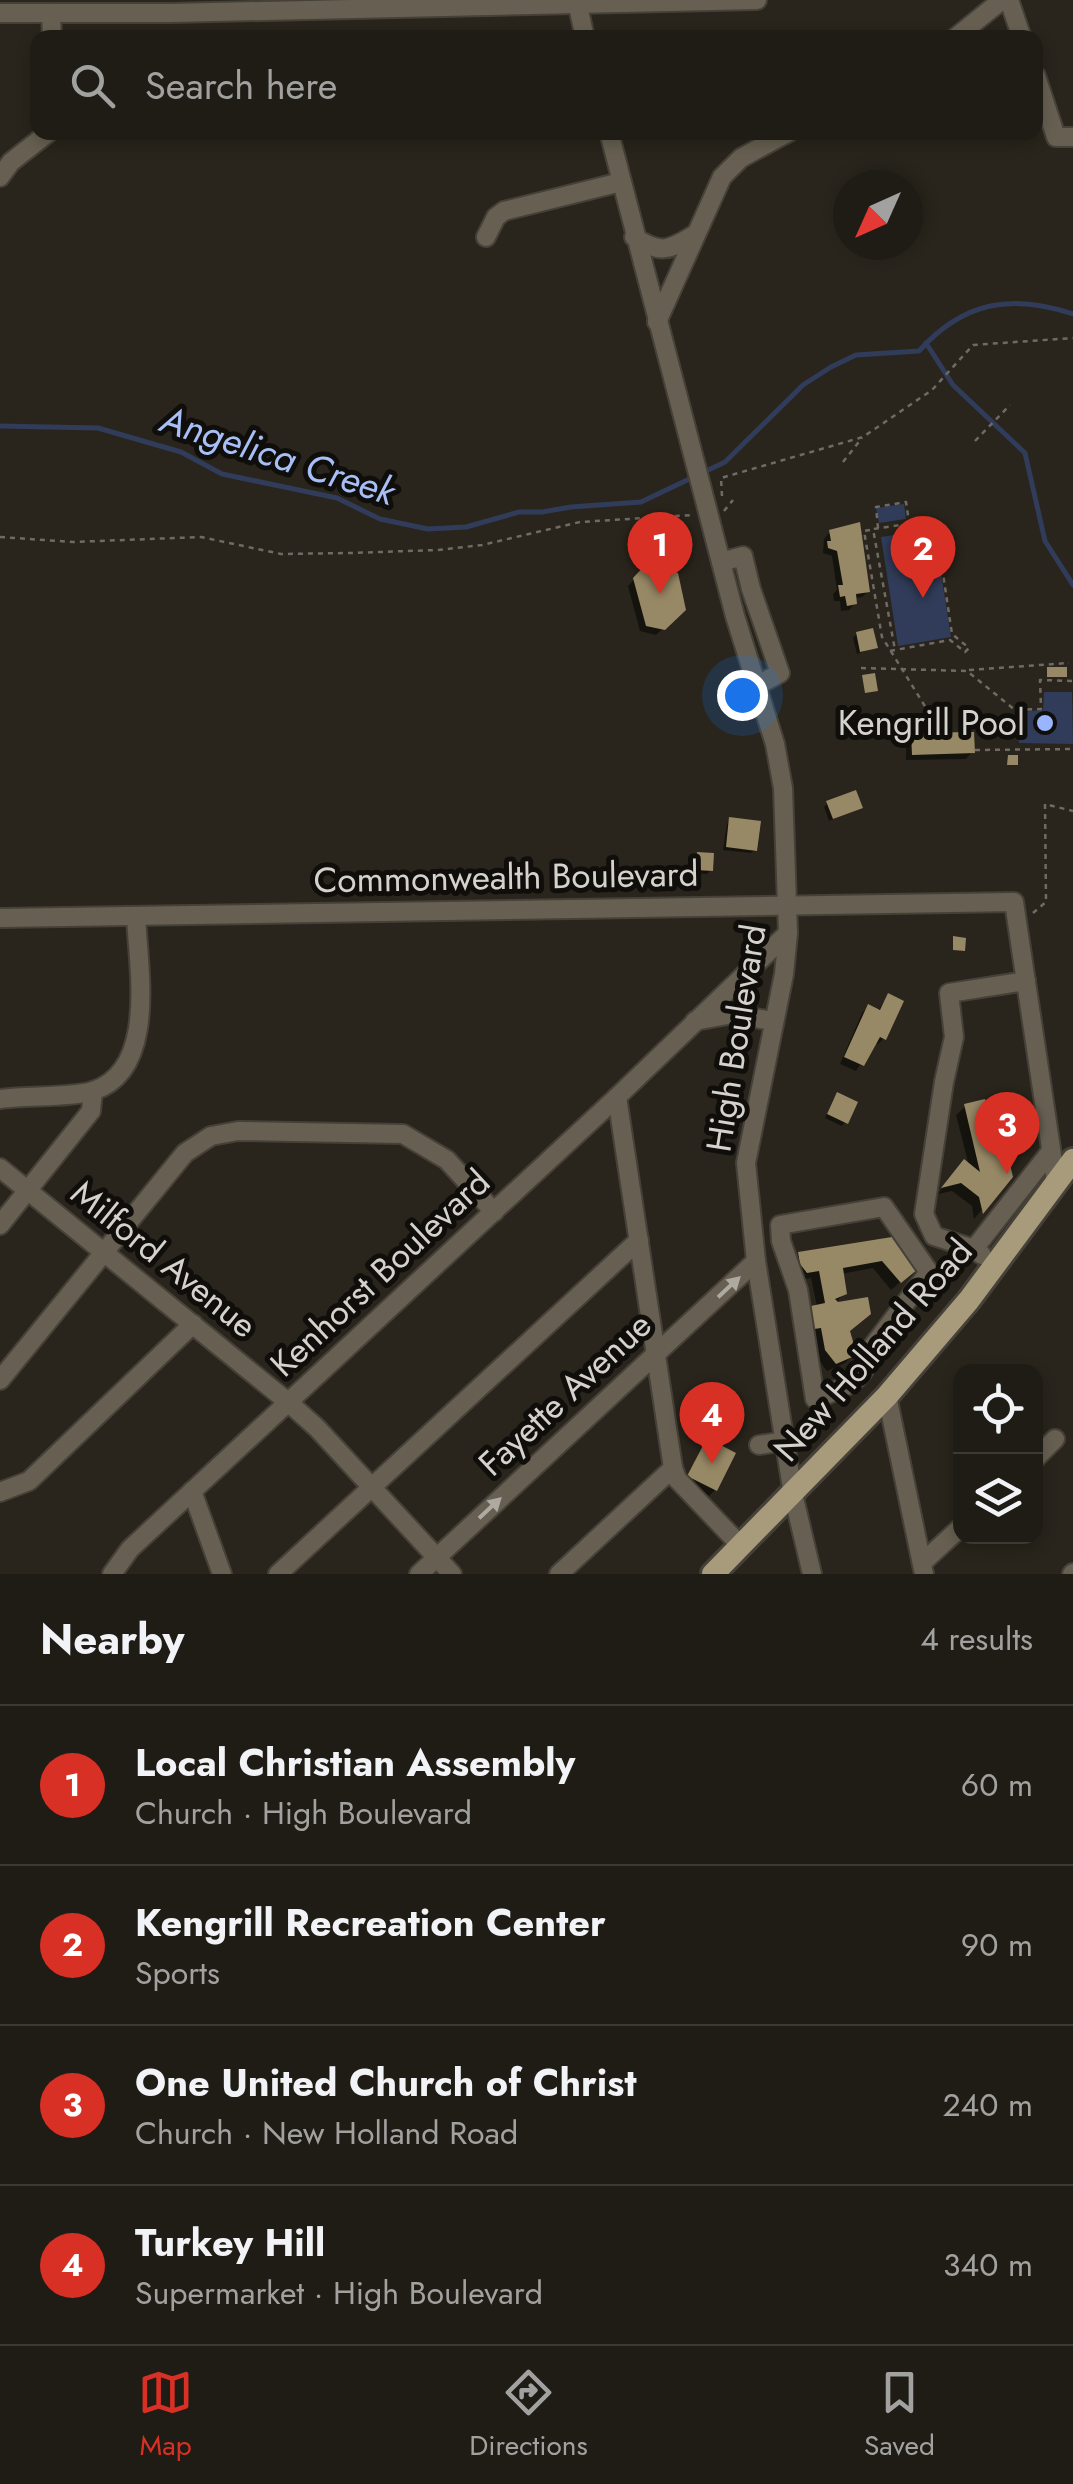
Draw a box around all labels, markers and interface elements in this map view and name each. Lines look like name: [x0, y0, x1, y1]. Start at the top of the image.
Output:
search box: [30, 30, 1043, 140]
icon: search: [65, 58, 120, 113]
text: Search here: [145, 58, 337, 113]
north arrow: [833, 170, 923, 260]
water label: Angelica Creek: [153, 391, 404, 519]
pin: 1: [628, 512, 692, 594]
pin: 2: [890, 516, 956, 598]
your location: [717, 670, 768, 721]
place label: Kengrill Pool: [838, 698, 1025, 748]
marker: Kengrill Pool: [1034, 712, 1056, 734]
street label: Commonwealth Boulevard: [313, 849, 699, 905]
street label: High Boulevard: [693, 921, 779, 1155]
pin: 3: [974, 1092, 1040, 1174]
street label: Kenhorst Boulevard: [259, 1158, 501, 1388]
street label: Milford Avenue: [60, 1168, 268, 1350]
street label: New Holland Road: [762, 1228, 984, 1472]
one-way arrow: [717, 1276, 741, 1299]
street label: Fayette Avenue: [467, 1301, 663, 1487]
map controls: [953, 1364, 1043, 1544]
button: locate: [953, 1364, 1043, 1454]
pin: 4: [680, 1382, 744, 1464]
button: layers: [953, 1454, 1043, 1544]
one-way arrow: [478, 1497, 502, 1520]
text: Nearby: [40, 1609, 184, 1670]
text: 4 results: [920, 1616, 1033, 1662]
text: Local Christian Assembly: [135, 1735, 575, 1790]
text: 1: [64, 1762, 81, 1808]
text: 60 m: [961, 1762, 1033, 1808]
text: Church · High Boulevard: [135, 1790, 472, 1836]
text: Kengrill Recreation Center: [135, 1895, 606, 1950]
text: 2: [62, 1922, 83, 1968]
text: 90 m: [961, 1922, 1033, 1968]
text: Sports: [135, 1950, 220, 1996]
text: One United Church of Christ: [135, 2055, 637, 2110]
text: 3: [63, 2082, 82, 2128]
text: 240 m: [942, 2082, 1033, 2128]
text: Church · New Holland Road: [135, 2110, 518, 2156]
text: Turkey Hill: [135, 2215, 325, 2270]
text: 4: [61, 2242, 84, 2288]
text: 340 m: [943, 2242, 1033, 2288]
text: Supermarket · High Boulevard: [135, 2270, 543, 2316]
tab: Map: [138, 2365, 193, 2466]
tab: Directions: [469, 2365, 588, 2466]
tab: Saved: [864, 2365, 935, 2466]

